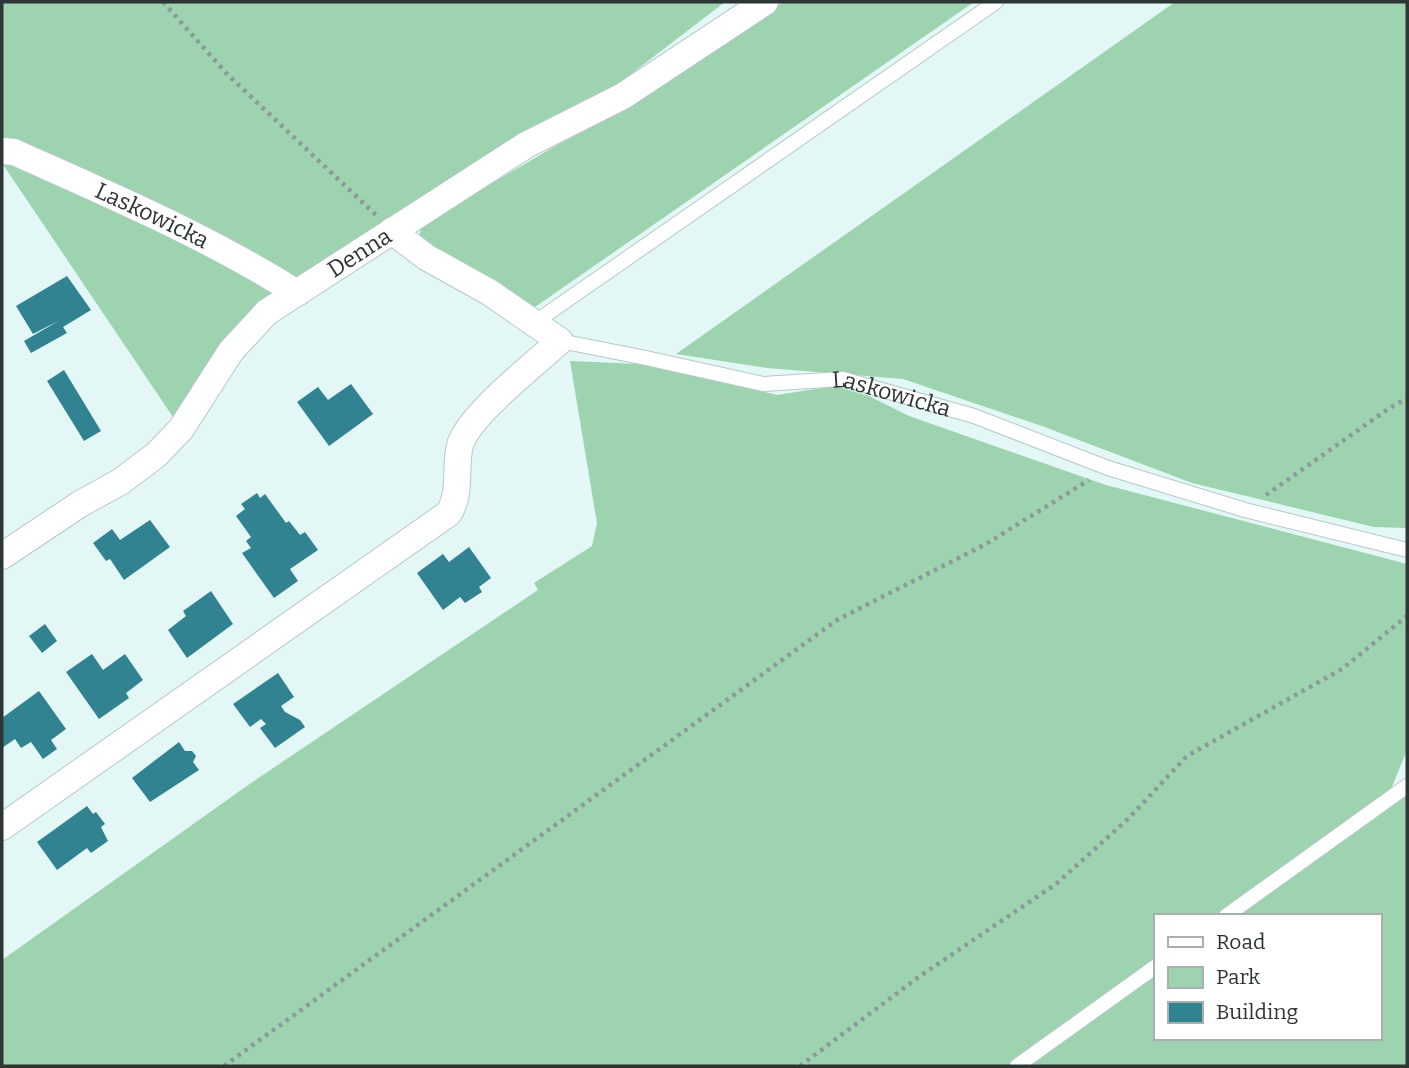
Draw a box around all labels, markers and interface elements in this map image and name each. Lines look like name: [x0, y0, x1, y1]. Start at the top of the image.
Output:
street label: Laskowicka: [91, 176, 214, 255]
street label: Denna: [322, 221, 397, 283]
street label: Laskowicka: [831, 365, 955, 423]
legend: [1154, 914, 1381, 1040]
text: Road: [1216, 929, 1265, 955]
text: Park: [1216, 964, 1260, 990]
text: Building: [1216, 999, 1299, 1025]

